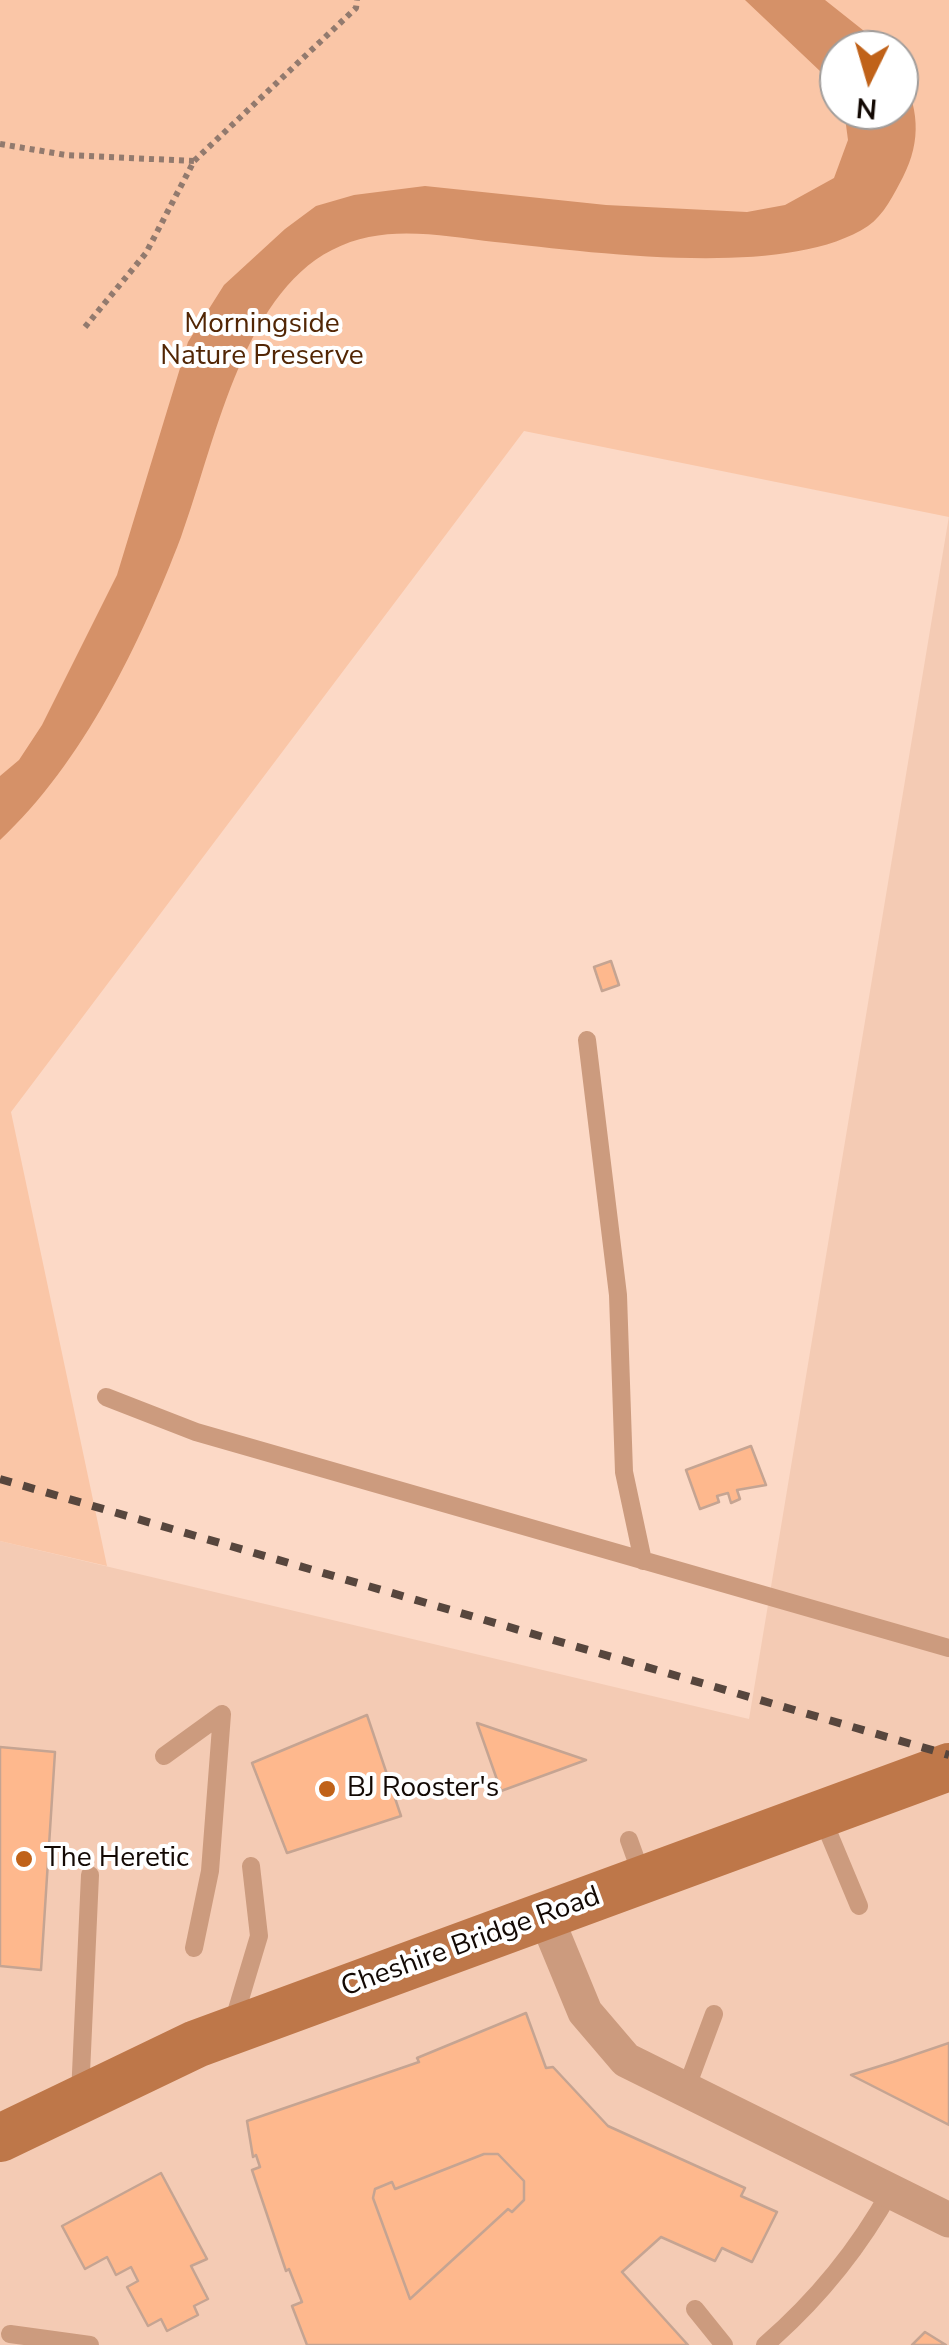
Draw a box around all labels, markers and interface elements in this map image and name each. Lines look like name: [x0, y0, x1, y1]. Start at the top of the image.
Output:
north arrow: [819, 30, 919, 130]
text: N: [854, 88, 879, 128]
park label: Morningside Nature Preserve: [160, 308, 364, 374]
place label: BJ Rooster's: [347, 1772, 499, 1806]
marker: BJ Rooster's: [316, 1778, 338, 1800]
place label: The Heretic: [44, 1842, 189, 1876]
marker: The Heretic: [13, 1848, 35, 1870]
street label: Cheshire Bridge Road: [337, 1881, 605, 2005]

